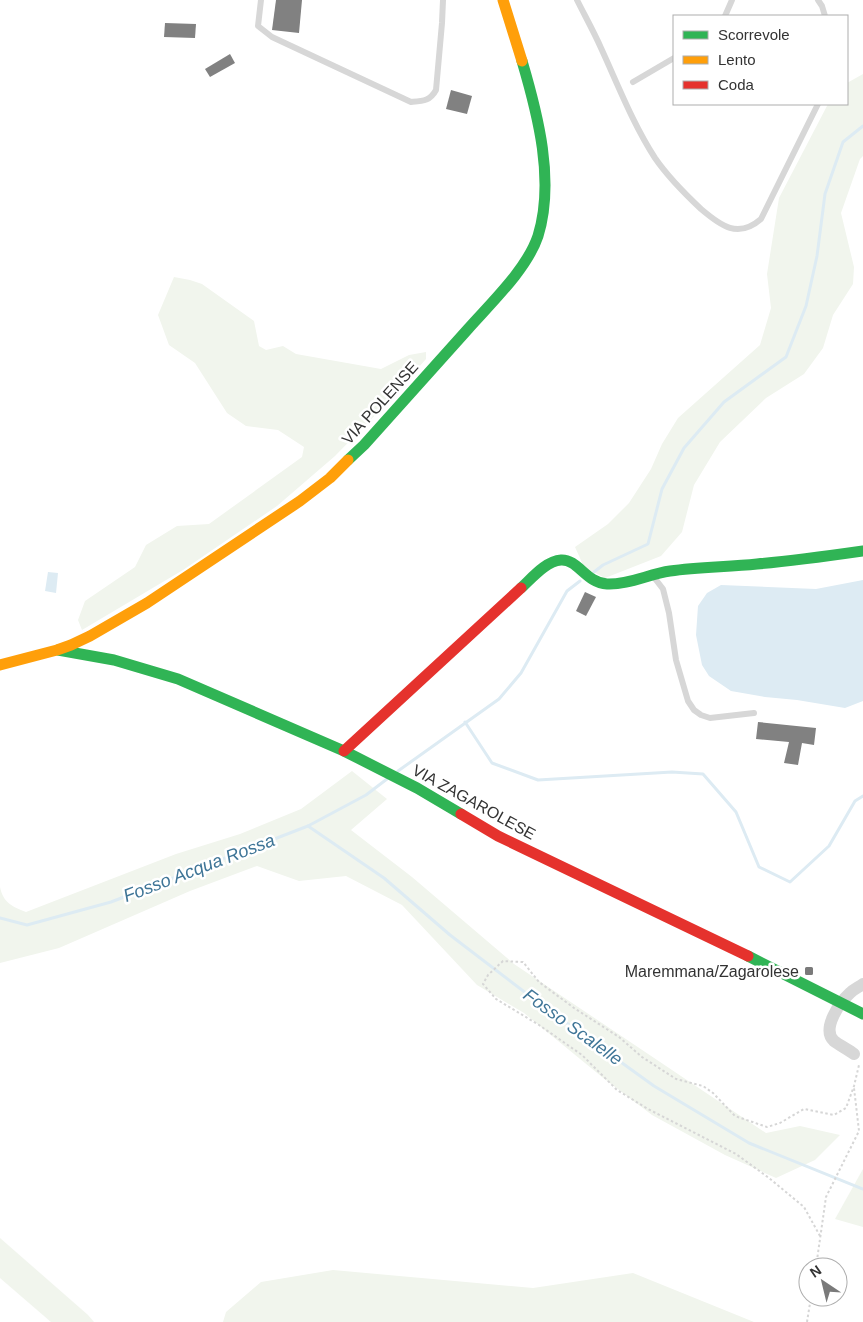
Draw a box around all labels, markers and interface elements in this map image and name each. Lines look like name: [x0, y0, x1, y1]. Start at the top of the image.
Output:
legend: [673, 15, 848, 105]
text: Scorrevole: [718, 26, 790, 43]
text: Lento: [718, 51, 756, 68]
text: Coda: [718, 76, 755, 93]
street label: VIA POLENSE: [339, 358, 421, 448]
street label: VIA ZAGAROLESE: [410, 761, 538, 843]
water label: Fosso Acqua Rossa: [121, 830, 277, 906]
place label: Maremmana/Zagarolese: [625, 963, 799, 980]
marker: Maremmana/Zagarolese: [803, 965, 815, 977]
water label: Fosso Scalelle: [520, 985, 626, 1069]
north arrow: [798, 1257, 848, 1307]
text: N: [807, 1262, 824, 1281]

